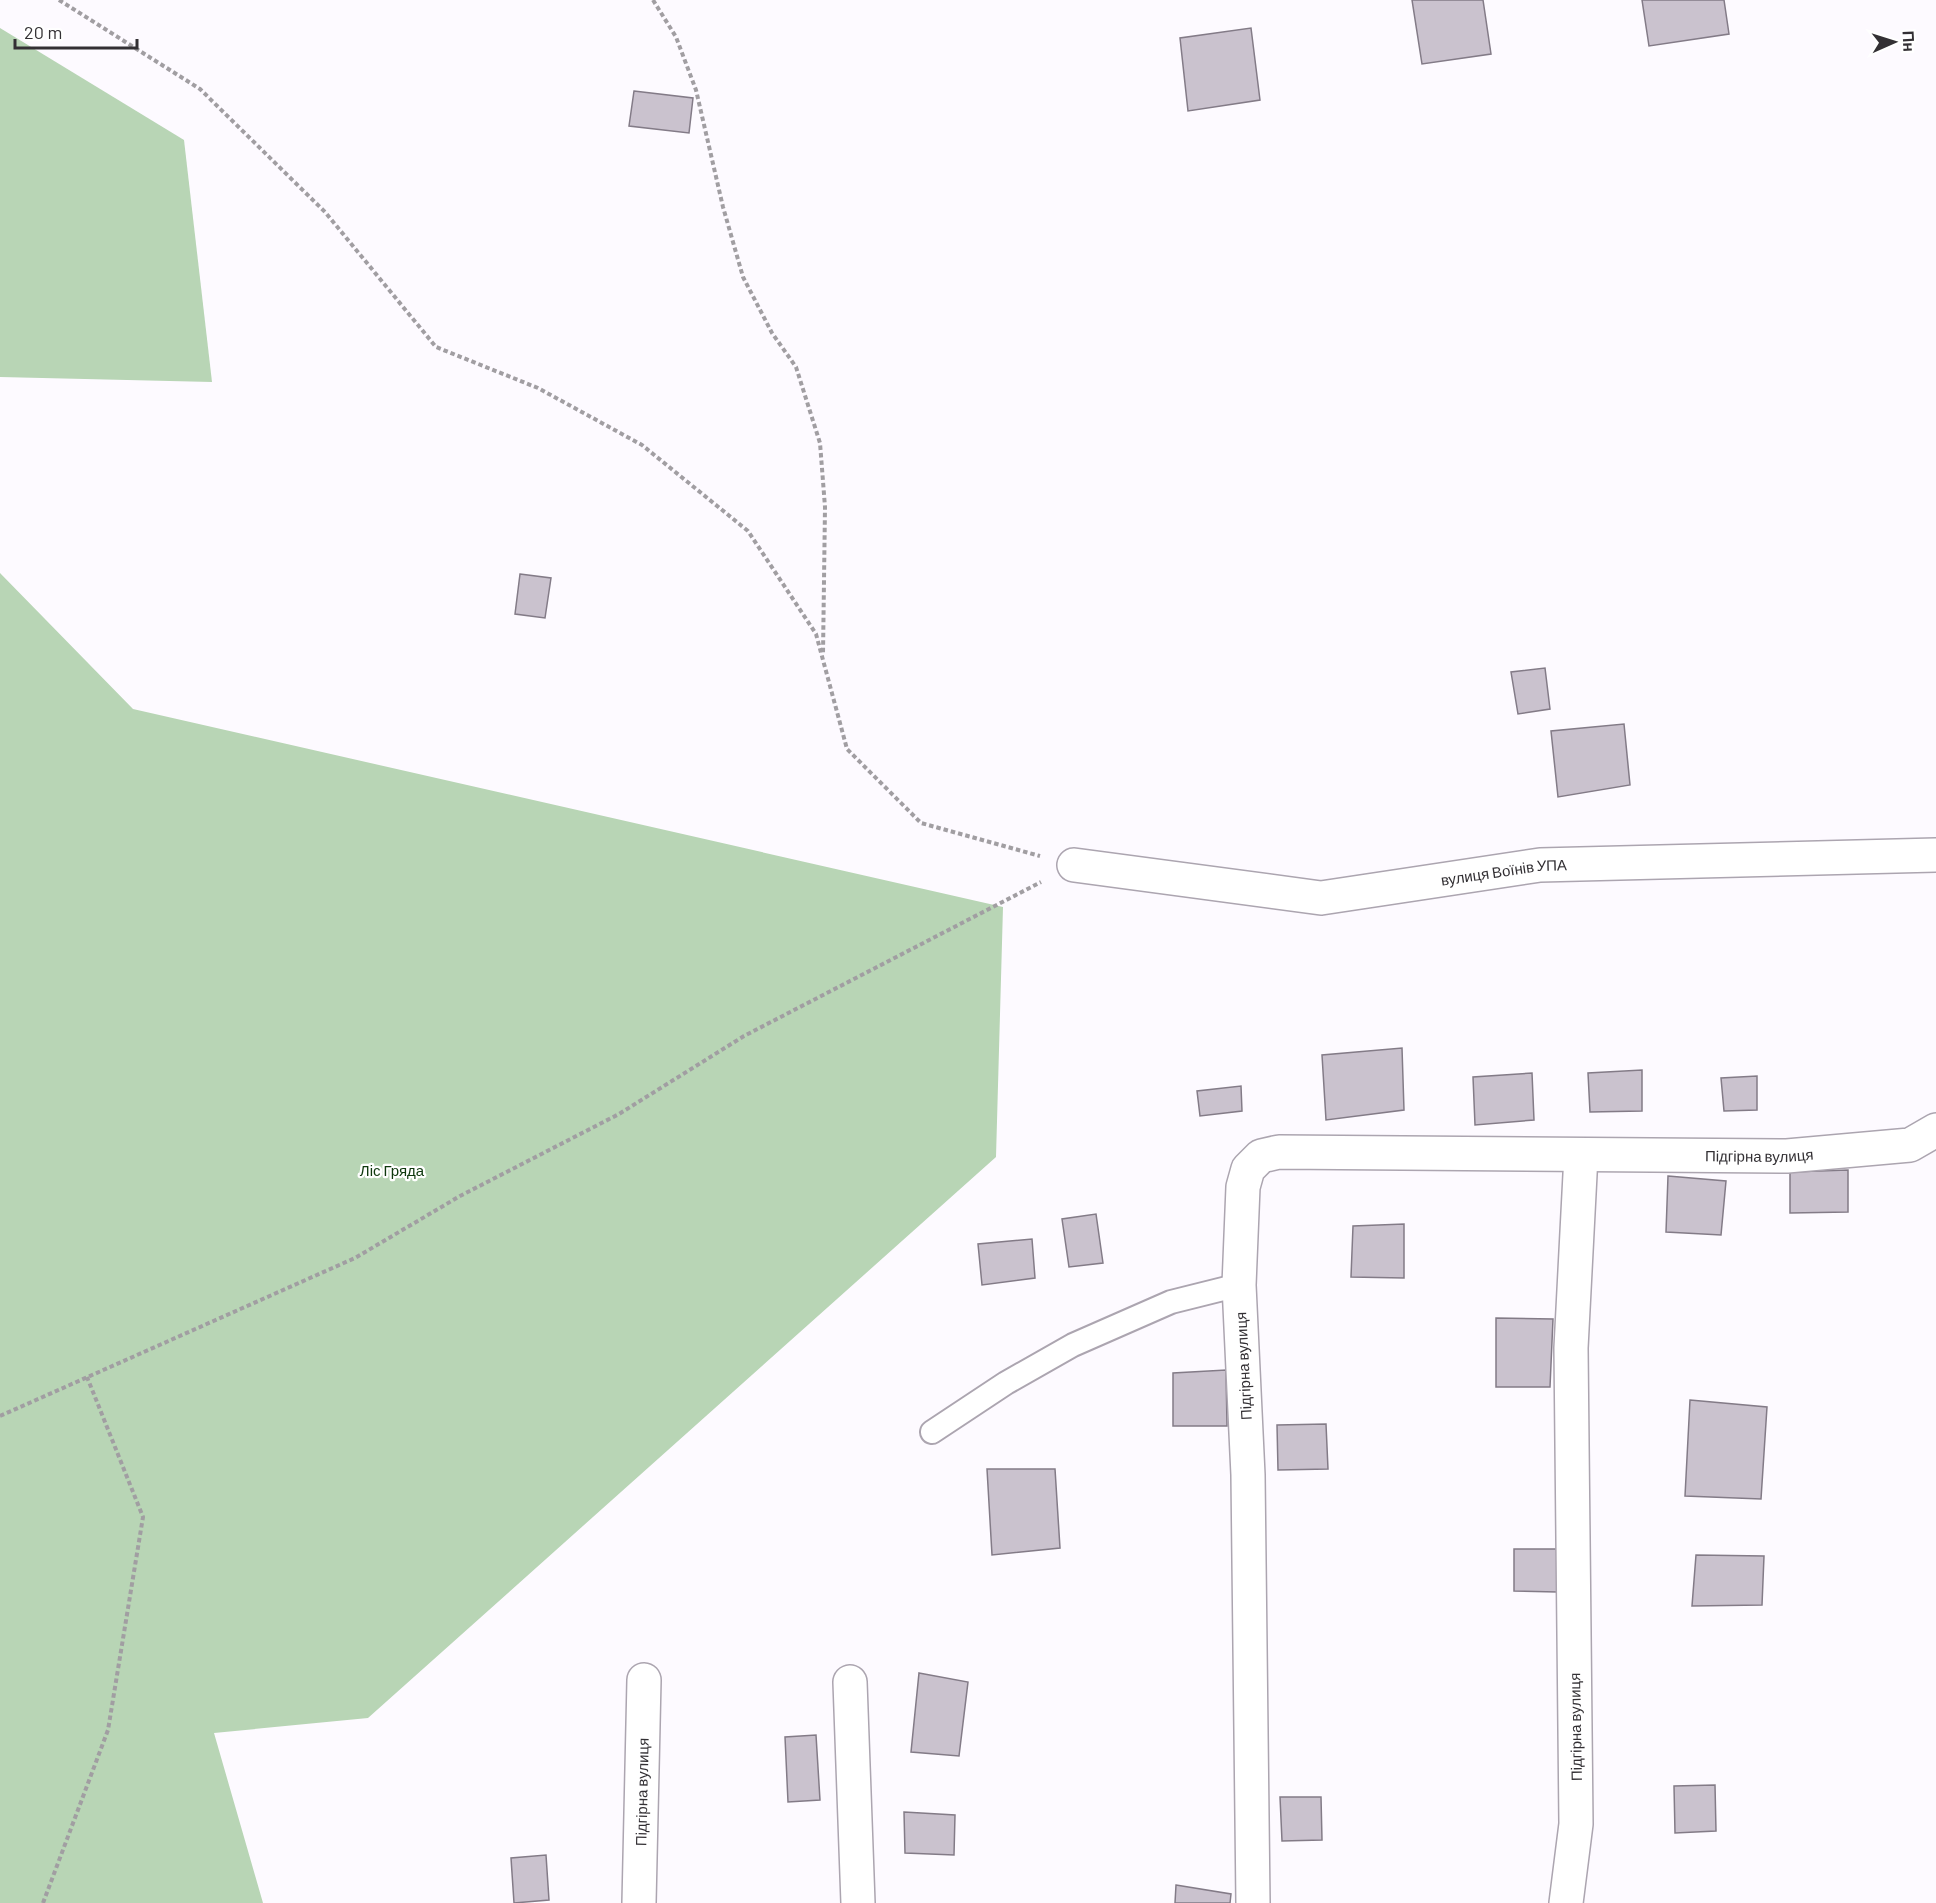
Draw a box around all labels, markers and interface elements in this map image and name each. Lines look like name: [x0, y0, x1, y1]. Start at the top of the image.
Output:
scale bar: [15, 12, 136, 50]
north arrow: [1864, 12, 1924, 72]
text: 20 m: [24, 21, 62, 43]
text: Пн: [1899, 30, 1920, 52]
street label: вулиця Воїнів УПА: [1440, 855, 1567, 889]
street label: Підгірна вулиця: [1705, 1145, 1814, 1165]
park label: Ліс Гряда: [360, 1161, 425, 1179]
street label: Підгірна вулиця: [1231, 1311, 1255, 1421]
street label: Підгірна вулиця: [1565, 1673, 1585, 1781]
street label: Підгірна вулиця: [631, 1738, 652, 1846]

